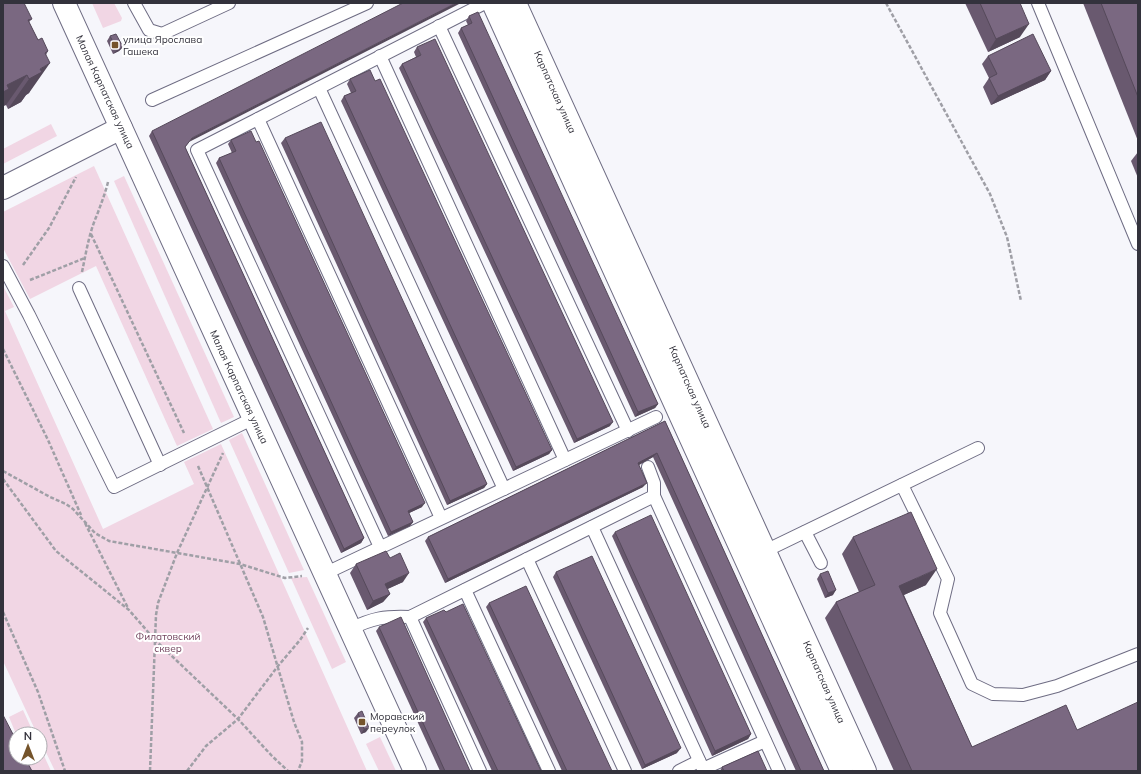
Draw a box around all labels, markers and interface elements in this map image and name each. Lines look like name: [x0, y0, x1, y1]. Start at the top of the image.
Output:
street label: Малая Карпатская улица: [73, 33, 137, 151]
place label: улица Ярослава Гашека: [123, 33, 202, 58]
marker: улица Ярослава Гашека: [110, 40, 120, 50]
street label: Карпатская улица: [531, 49, 579, 135]
street label: Малая Карпатская улица: [207, 328, 271, 446]
street label: Карпатская улица: [666, 344, 714, 430]
park label: Филатовский сквер: [136, 630, 200, 655]
street label: Карпатская улица: [800, 639, 848, 725]
place label: Моравский переулок: [370, 710, 425, 735]
marker: Моравский переулок: [357, 717, 367, 727]
north arrow: [8, 726, 48, 766]
text: N: [24, 729, 32, 743]

